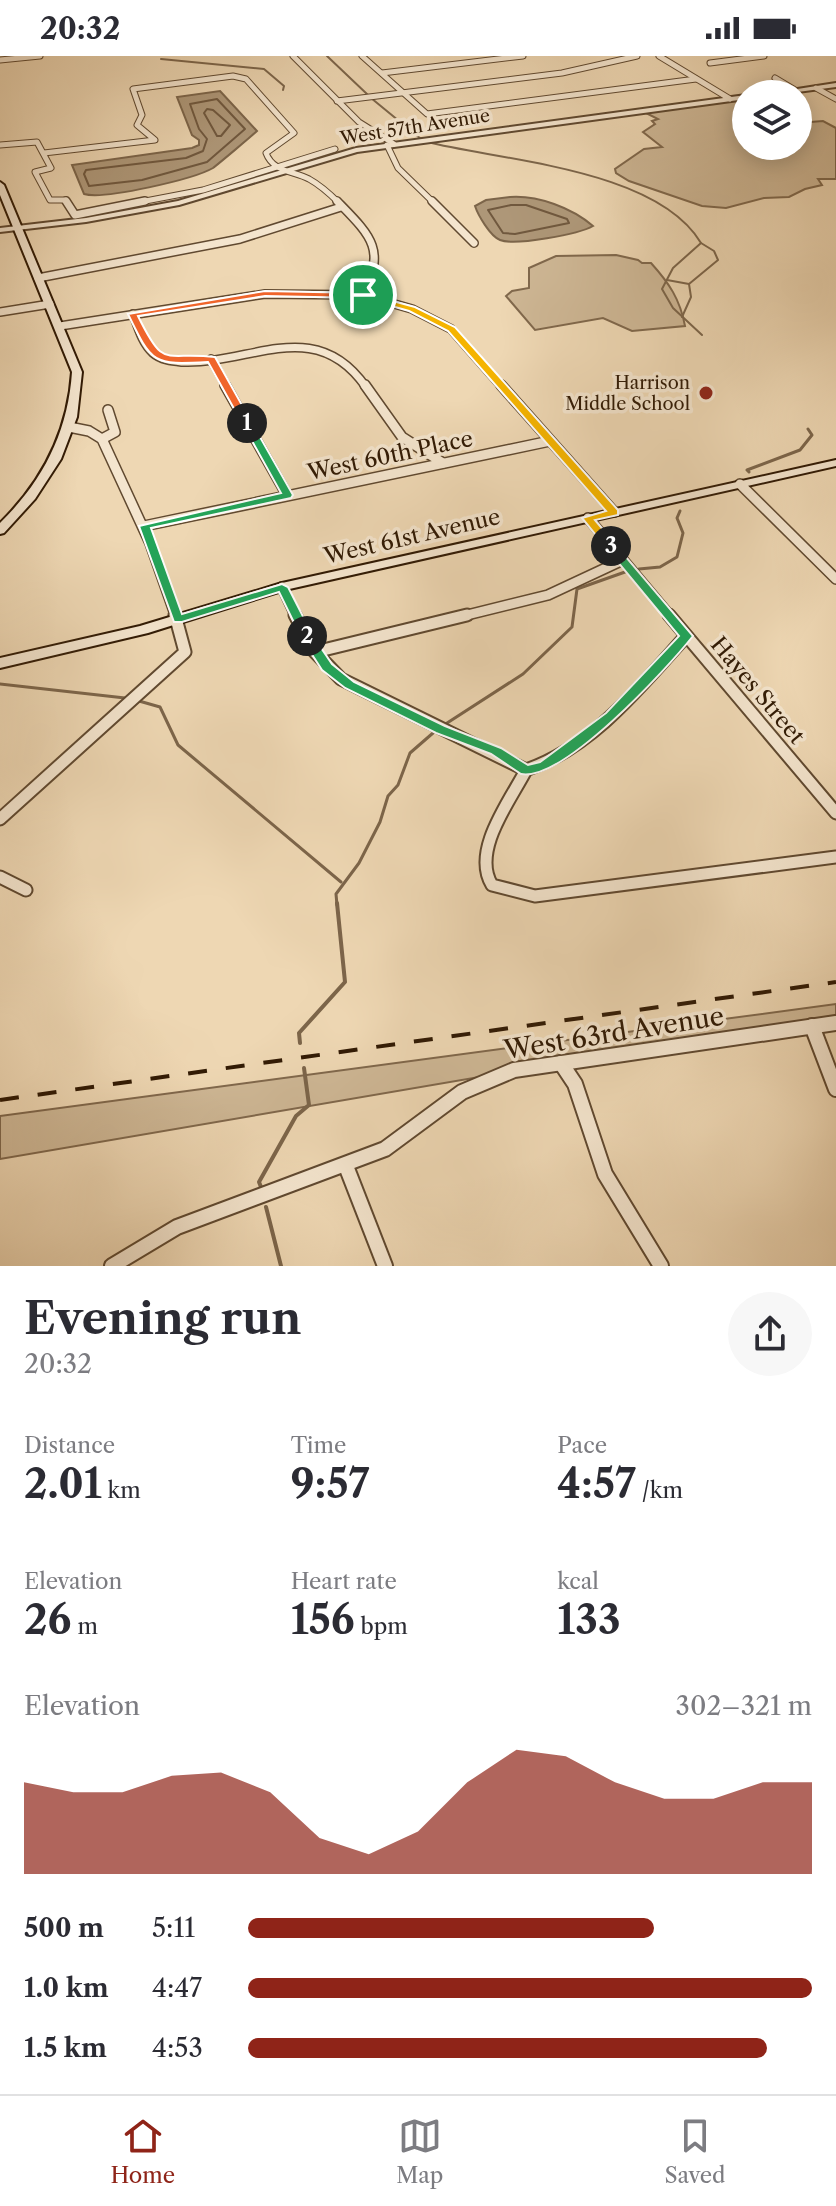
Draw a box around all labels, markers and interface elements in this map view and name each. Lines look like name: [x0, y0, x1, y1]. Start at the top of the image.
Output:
text: 20:32: [40, 10, 120, 47]
map controls: [732, 80, 812, 160]
button: layers: [732, 80, 812, 160]
street label: West 57th Avenue: [337, 104, 492, 150]
pin: [329, 261, 397, 329]
icon: arrive: [341, 273, 385, 317]
place label: Harrison Middle School: [565, 372, 690, 415]
marker: Harrison Middle School: [697, 384, 715, 402]
pin: 1: [227, 403, 267, 443]
text: 1: [242, 409, 252, 436]
street label: West 60th Place: [304, 425, 475, 486]
street label: West 61st Avenue: [320, 503, 503, 570]
pin: 3: [591, 526, 631, 566]
text: 3: [605, 532, 617, 559]
pin: 2: [287, 616, 327, 656]
text: 2: [301, 622, 314, 649]
street label: Hayes Street: [705, 631, 810, 750]
street label: West 63rd Avenue: [501, 1000, 726, 1066]
text: Evening run: [24, 1291, 301, 1345]
button: share: [728, 1292, 812, 1376]
text: 20:32: [24, 1348, 92, 1380]
text: Distance: [24, 1432, 115, 1459]
text: Time: [291, 1432, 346, 1459]
text: Pace: [557, 1432, 607, 1459]
text: 2.01: [24, 1459, 102, 1508]
text: 9:57: [291, 1459, 369, 1508]
text: 4:57: [557, 1459, 636, 1508]
text: km: [102, 1477, 141, 1504]
text: /km: [636, 1477, 683, 1504]
text: Elevation: [24, 1568, 122, 1595]
text: Heart rate: [291, 1568, 397, 1595]
text: kcal: [557, 1568, 599, 1595]
text: 26: [24, 1595, 72, 1644]
text: 156: [291, 1595, 355, 1644]
text: 133: [557, 1595, 621, 1644]
text: m: [72, 1613, 98, 1640]
text: bpm: [355, 1613, 408, 1640]
text: Elevation: [24, 1690, 140, 1722]
text: 302–321 m: [676, 1690, 812, 1722]
text: 500 m: [24, 1912, 104, 1944]
text: 5:11: [152, 1912, 195, 1944]
text: 1.0 km: [24, 1972, 109, 2004]
text: 4:47: [152, 1972, 202, 2004]
text: 1.5 km: [24, 2032, 107, 2064]
text: 4:53: [152, 2032, 203, 2064]
tab: Home: [111, 2114, 175, 2189]
tab: Map: [396, 2114, 443, 2189]
tab: Saved: [664, 2114, 725, 2189]

